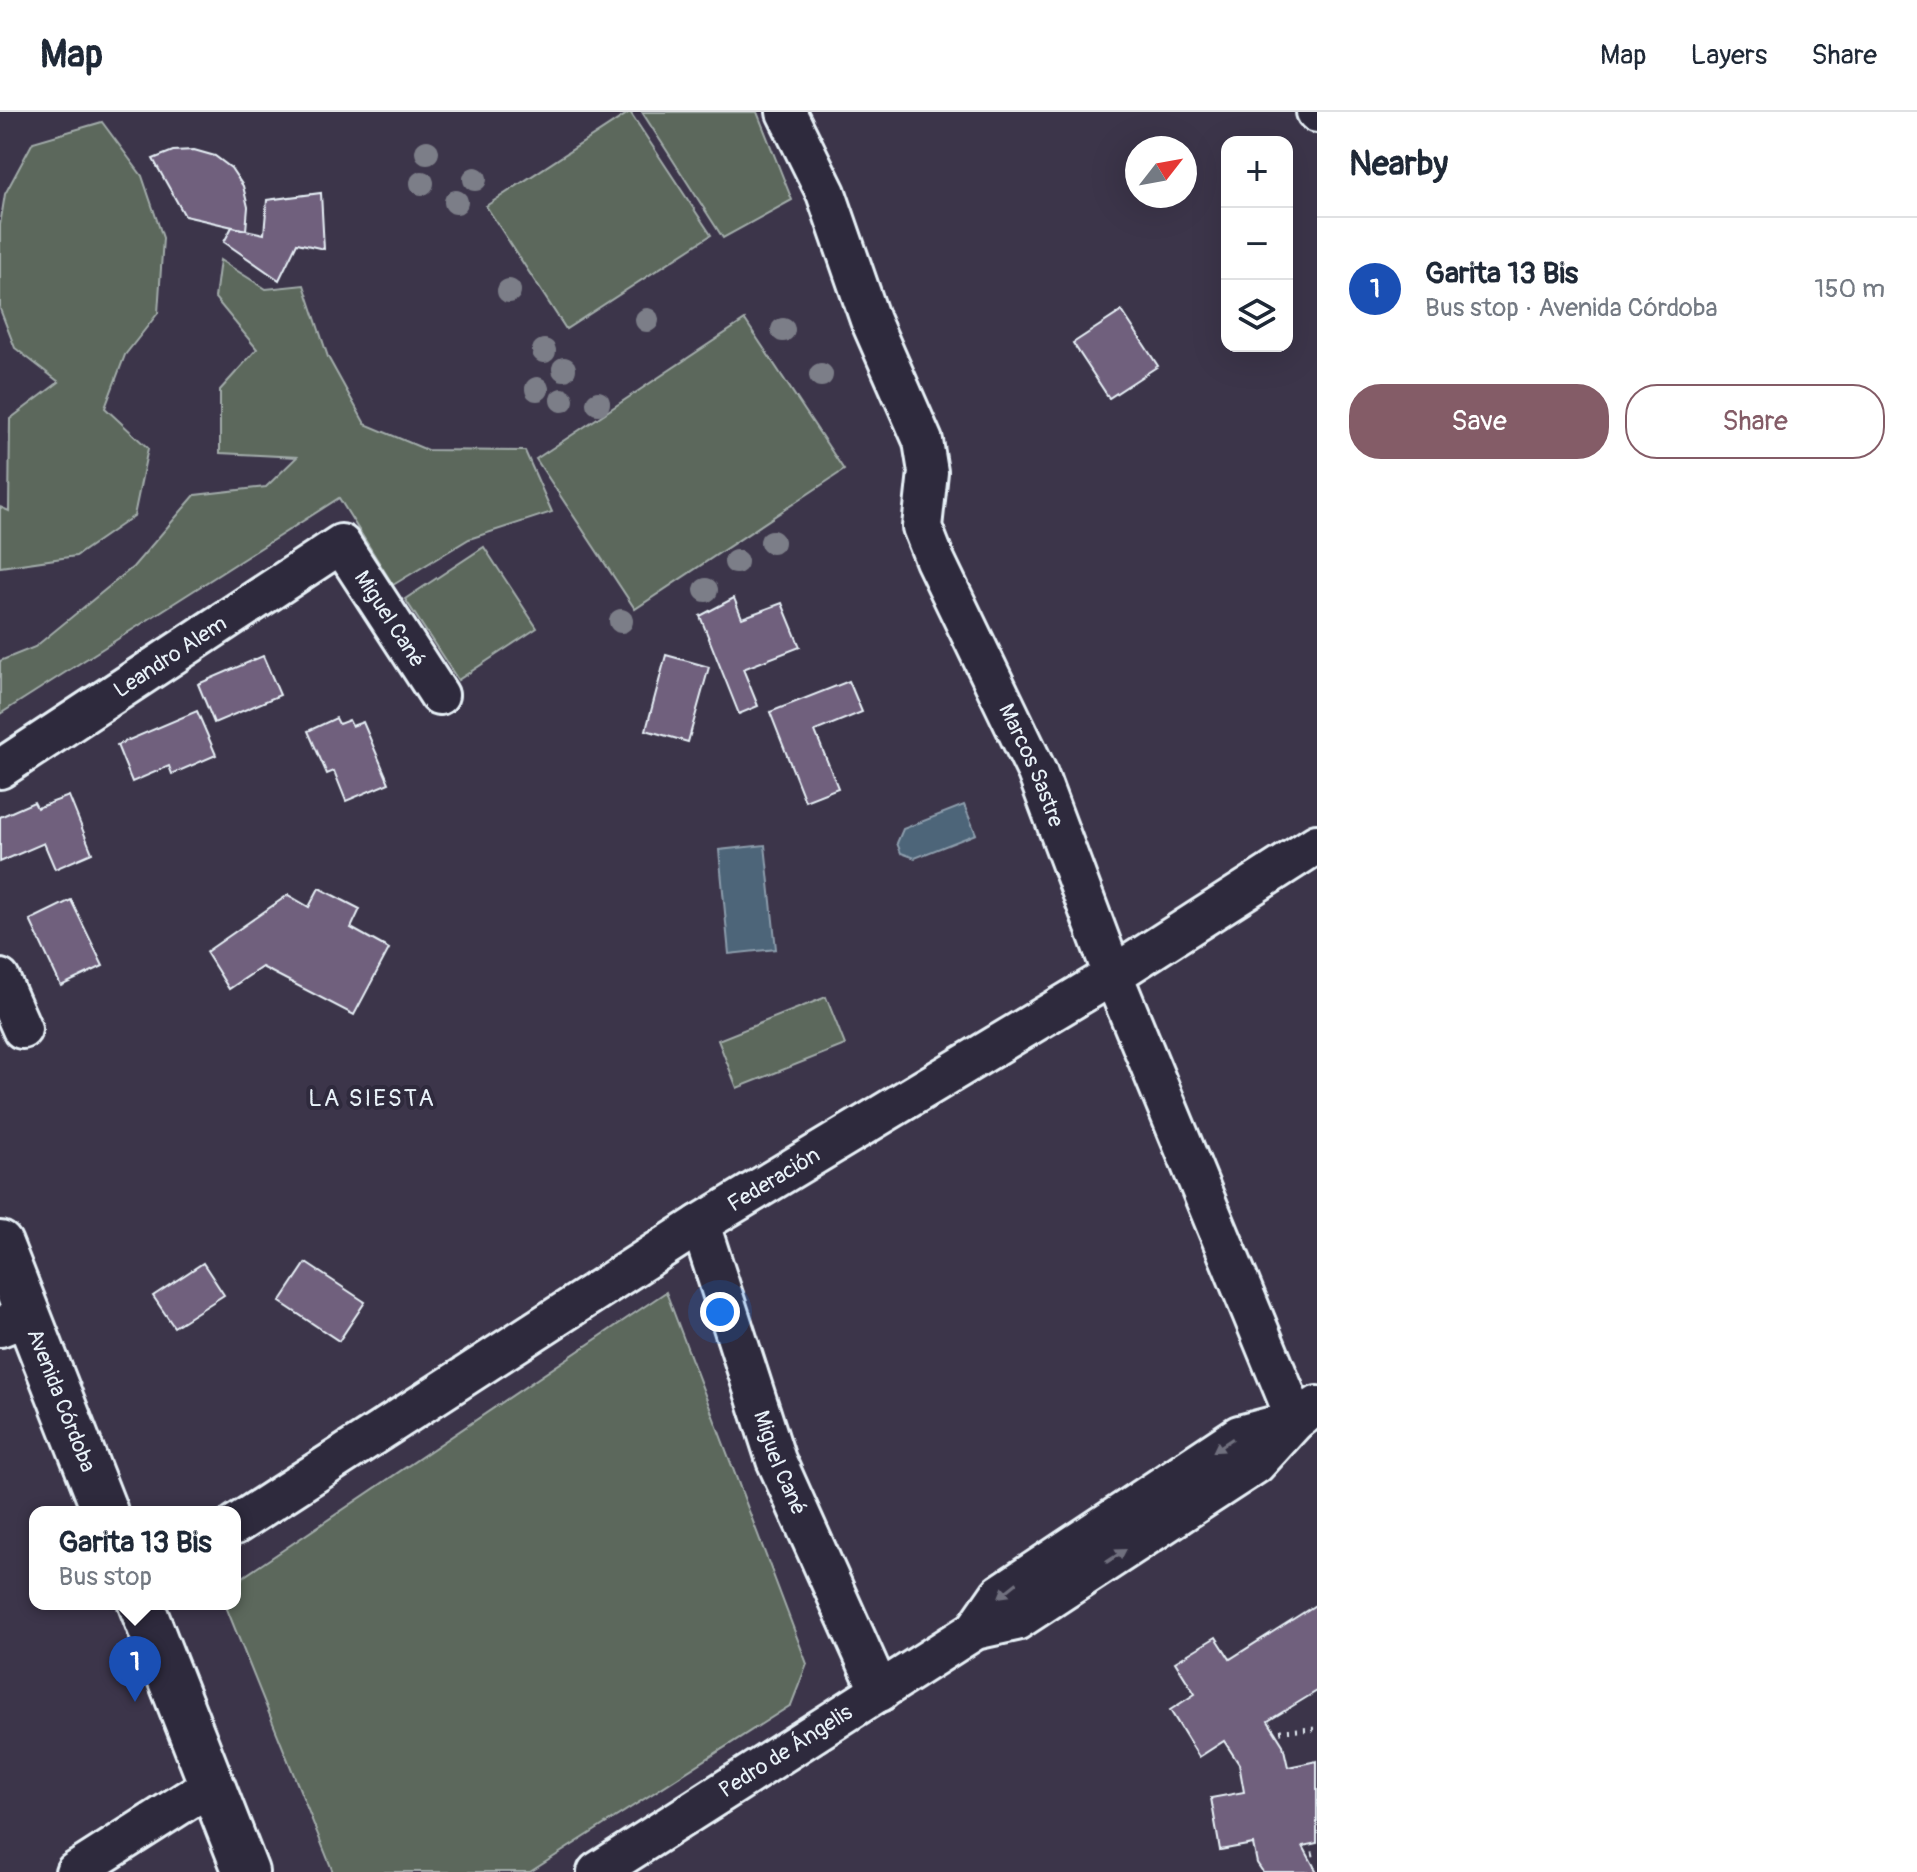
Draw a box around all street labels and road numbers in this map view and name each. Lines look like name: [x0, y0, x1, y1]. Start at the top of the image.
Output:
street label: Miguel Cané: [348, 565, 431, 673]
street label: Leandro Alem: [108, 609, 232, 704]
street label: Marcos Sastre: [992, 699, 1070, 831]
street label: Federación: [722, 1141, 825, 1218]
street label: Avenida Córdoba: [21, 1325, 102, 1476]
street label: Miguel Cané: [747, 1407, 813, 1520]
street label: Pedro de Ángelis: [714, 1698, 858, 1804]

